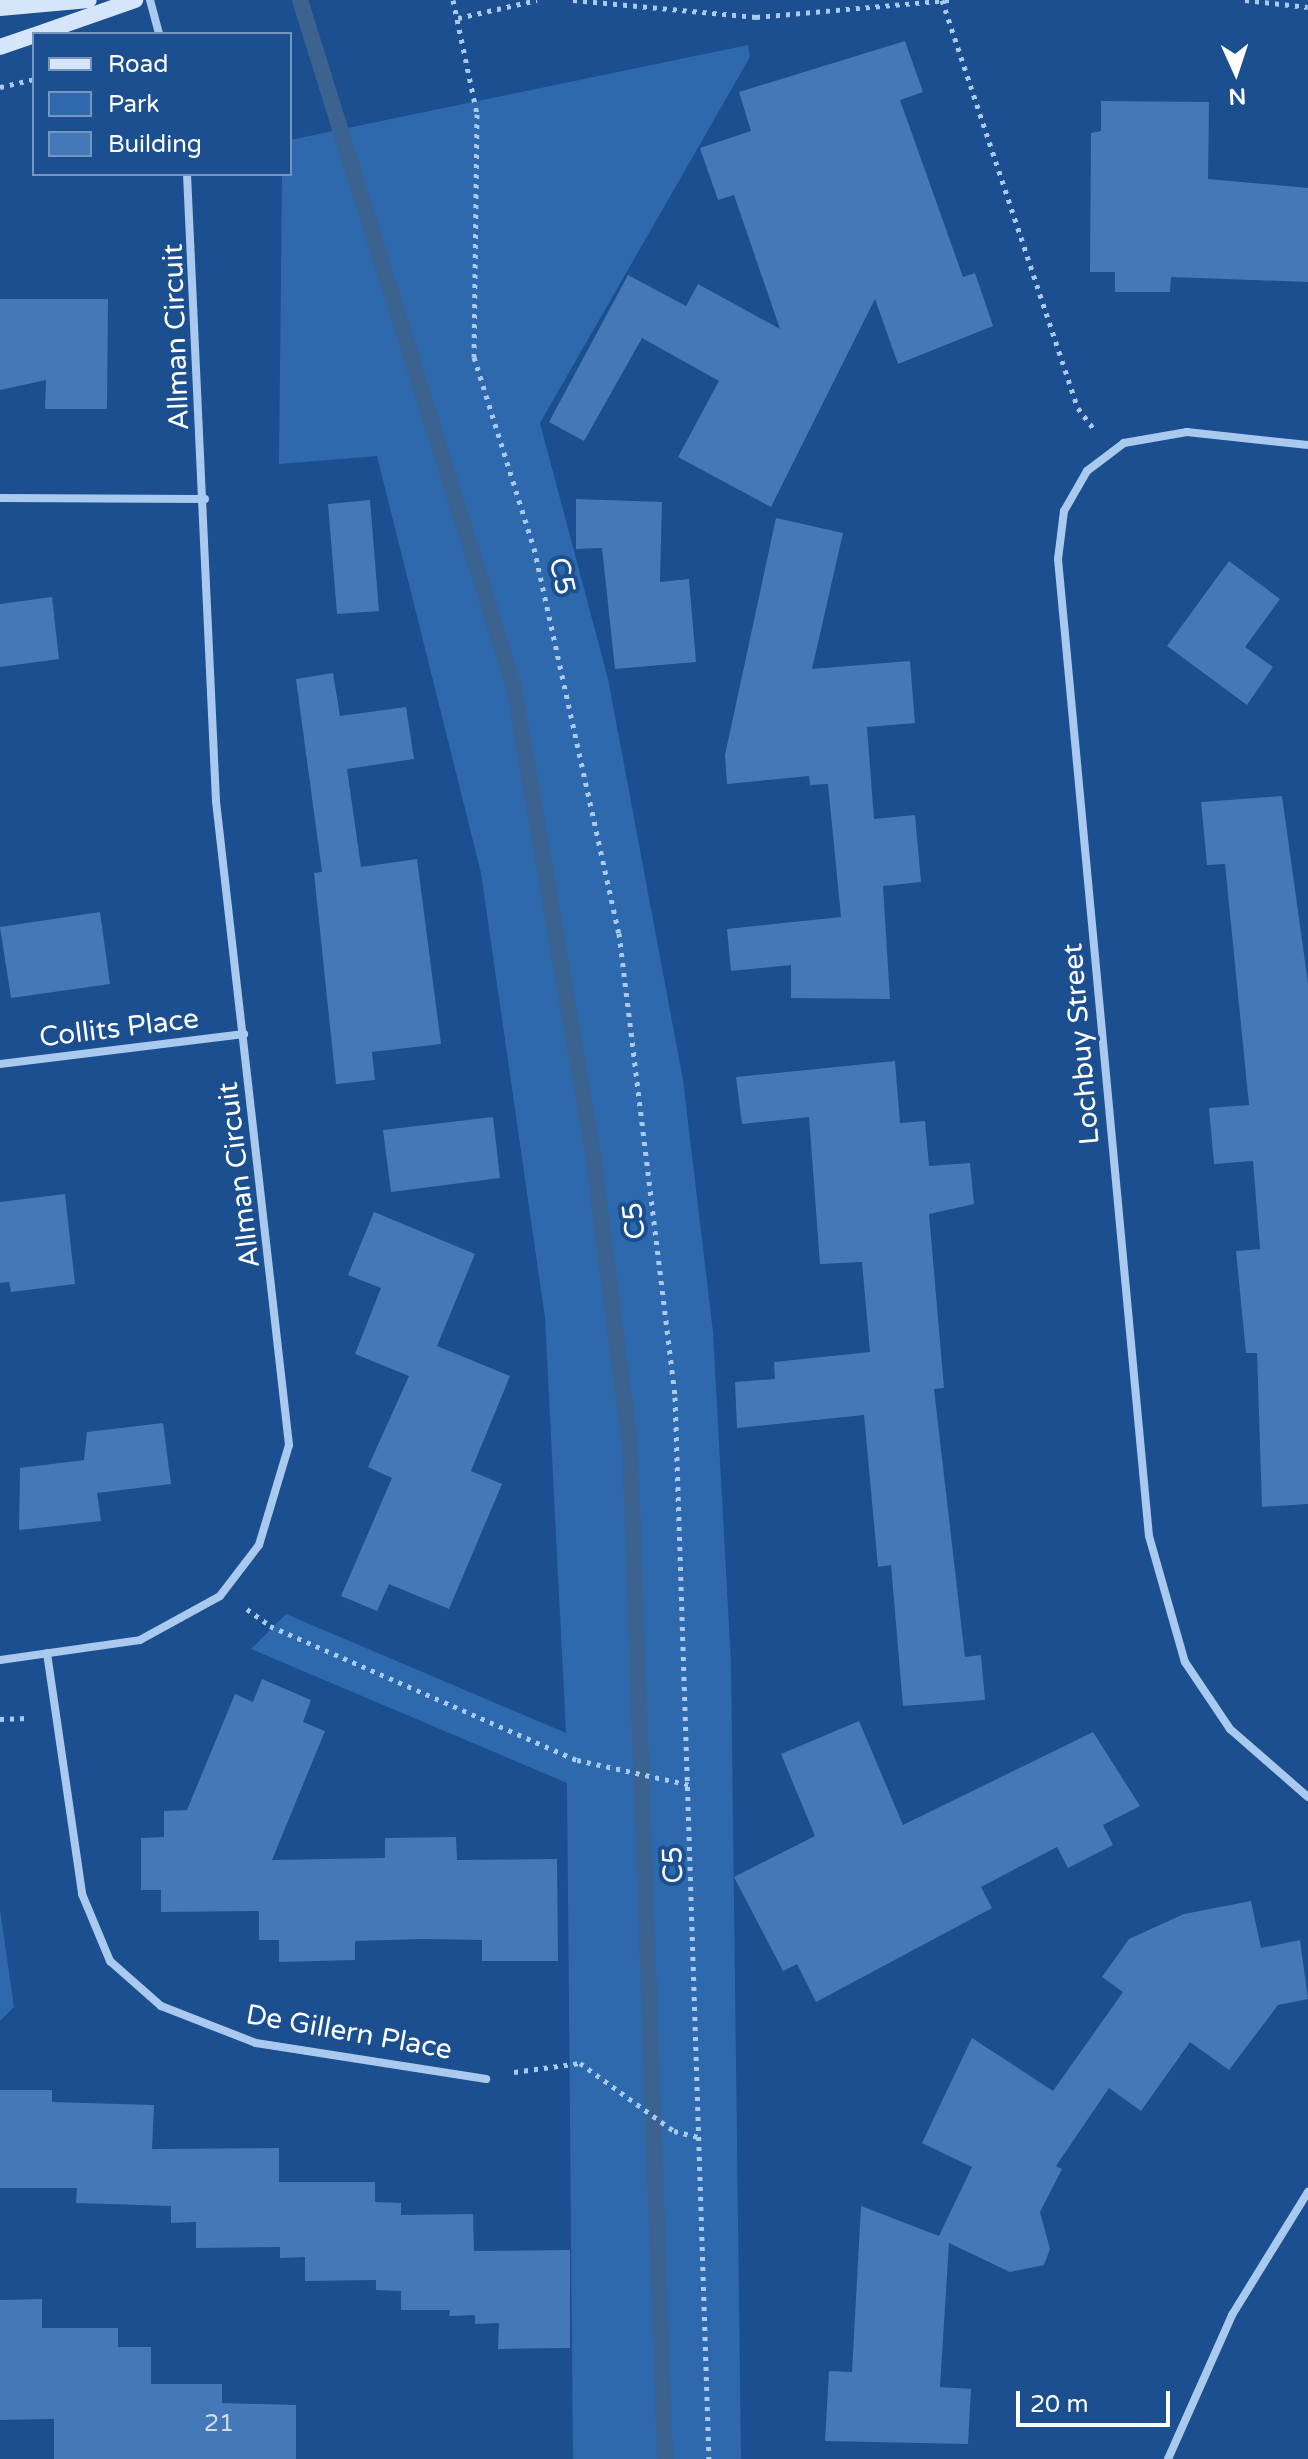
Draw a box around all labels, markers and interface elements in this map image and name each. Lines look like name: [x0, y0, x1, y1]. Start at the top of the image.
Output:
legend: [32, 32, 292, 176]
north arrow: [1196, 32, 1276, 112]
text: Road: [108, 50, 168, 79]
text: N: [1228, 83, 1247, 109]
text: Park: [108, 90, 159, 119]
text: Building: [108, 130, 202, 159]
street label: Allman Circuit: [156, 243, 196, 431]
street label: C5: [541, 554, 583, 598]
street label: Lochbuy Street: [1055, 942, 1107, 1146]
street label: Collits Place: [37, 1002, 201, 1054]
street label: Allman Circuit: [211, 1080, 267, 1270]
street label: C5: [615, 1201, 653, 1241]
street label: C5: [656, 1846, 690, 1884]
street label: De Gillern Place: [243, 1997, 455, 2067]
scale bar: [1020, 2375, 1174, 2425]
text: 20 m: [1030, 2390, 1088, 2419]
house number: 21: [204, 2410, 234, 2438]

